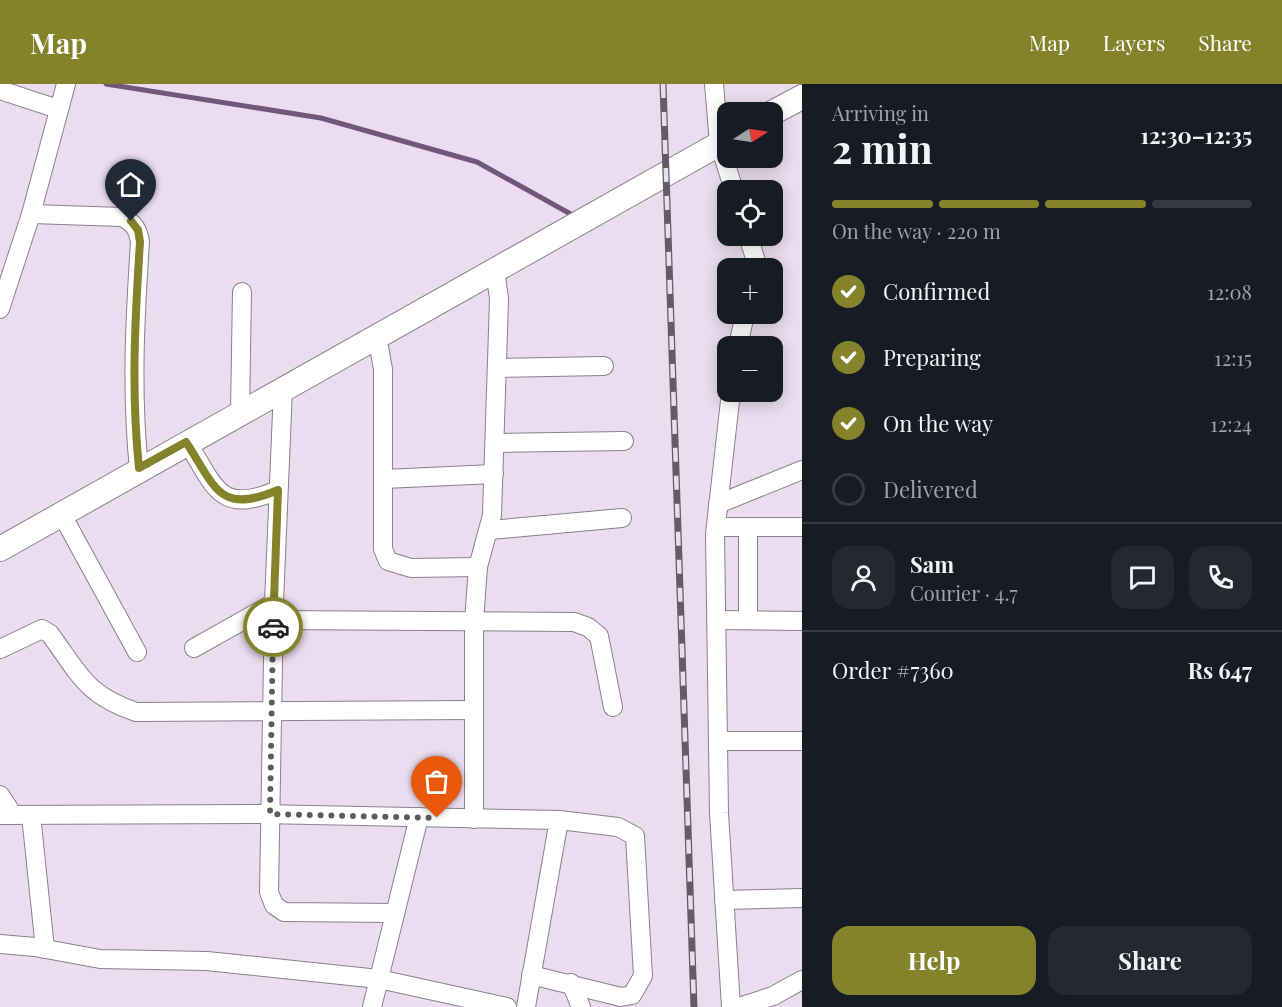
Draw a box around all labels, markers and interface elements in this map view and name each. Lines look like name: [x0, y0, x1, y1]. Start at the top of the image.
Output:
text: Map: [30, 24, 87, 61]
text: Map: [1029, 28, 1070, 56]
text: Layers: [1103, 28, 1165, 56]
text: Share: [1198, 28, 1252, 56]
text: Arriving in: [832, 99, 929, 126]
north arrow: [717, 102, 783, 168]
map controls: [717, 102, 783, 402]
text: 12:30–12:35: [1141, 120, 1252, 150]
text: 2 min: [832, 122, 933, 174]
pin: [105, 159, 156, 221]
icon: home: [114, 168, 147, 201]
button: locate: [717, 180, 783, 246]
text: On the way · 220 m: [832, 217, 1001, 244]
button: +: [717, 258, 783, 324]
icon: check: [832, 275, 865, 308]
text: Confirmed: [883, 276, 990, 306]
text: 12:08: [1207, 278, 1252, 305]
button: −: [717, 336, 783, 402]
icon: check: [832, 341, 865, 374]
text: Preparing: [883, 342, 981, 372]
text: 12:15: [1214, 344, 1252, 371]
icon: check: [832, 407, 865, 440]
text: On the way: [883, 408, 993, 438]
text: 12:24: [1210, 410, 1252, 437]
text: Delivered: [883, 474, 978, 504]
button: person: [832, 546, 895, 609]
button: chat: [1111, 546, 1174, 609]
button: phone: [1189, 546, 1252, 609]
text: Sam: [910, 549, 954, 579]
text: Courier · 4.7: [910, 579, 1018, 606]
courier: [243, 597, 303, 657]
icon: car: [257, 611, 290, 644]
text: Order #7360: [832, 655, 954, 685]
text: Rs 647: [1188, 655, 1252, 685]
pin: [411, 756, 462, 818]
icon: bag: [420, 765, 453, 798]
button: Help: [832, 926, 1036, 995]
button: Share: [1048, 926, 1252, 995]

